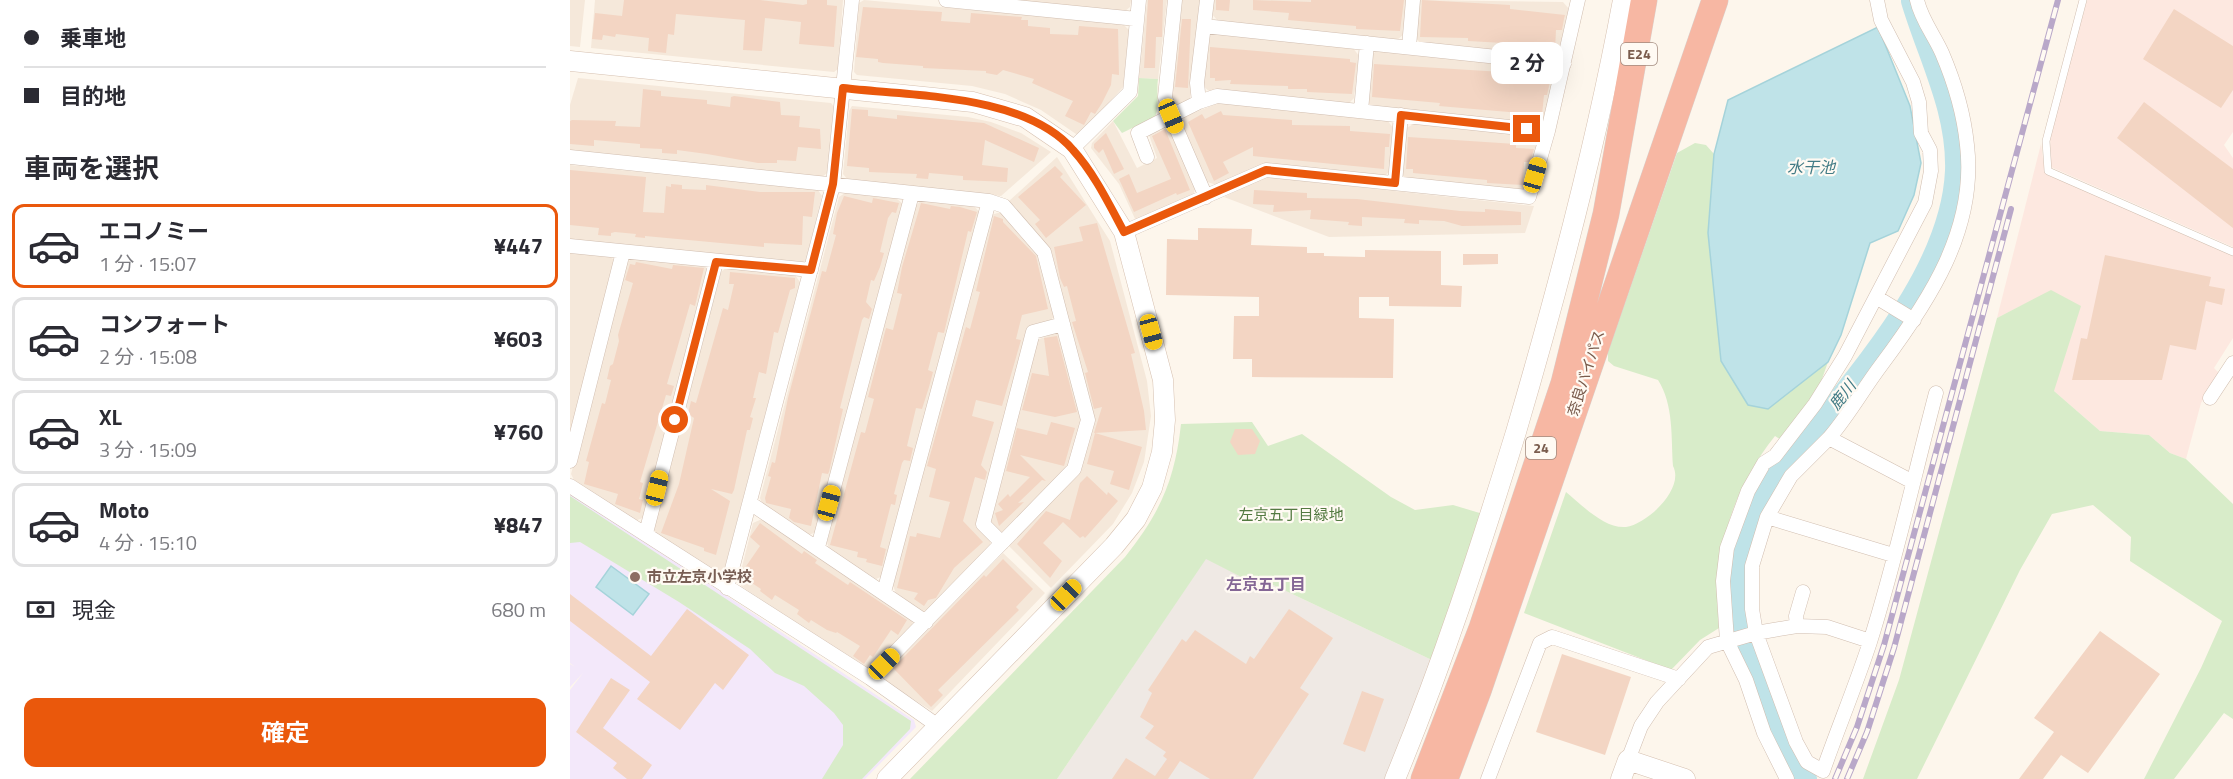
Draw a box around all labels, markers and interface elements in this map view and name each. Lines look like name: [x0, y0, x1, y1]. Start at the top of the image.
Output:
text: 乗車地: [60, 21, 126, 55]
callout: 2 分: [1491, 42, 1563, 84]
road number: E24: [1621, 43, 1657, 65]
text: 2 分: [1509, 47, 1545, 78]
text: 目的地: [60, 79, 126, 113]
car: [1156, 96, 1186, 136]
route end: [1513, 115, 1540, 142]
text: 車両を選択: [24, 147, 159, 188]
car: [1521, 155, 1549, 195]
water label: 水干池: [1787, 155, 1837, 179]
text: エコノミー: [99, 214, 209, 248]
icon: car: [27, 219, 81, 273]
text: ¥447: [494, 229, 543, 263]
text: 1 分 · 15:07: [99, 248, 197, 279]
text: コンフォート: [99, 307, 230, 341]
icon: car: [27, 312, 81, 366]
car: [1138, 312, 1164, 352]
text: ¥603: [494, 322, 543, 356]
street label: 奈良バイパス: [1561, 327, 1610, 419]
text: 2 分 · 15:08: [99, 341, 197, 372]
water label: 鹿川: [1823, 373, 1863, 415]
text: XL: [99, 400, 122, 434]
icon: car: [27, 405, 81, 459]
route start: [661, 406, 688, 433]
text: ¥760: [494, 415, 543, 449]
text: 3 分 · 15:09: [99, 434, 197, 465]
road number: 24: [1526, 437, 1556, 459]
car: [644, 468, 670, 508]
car: [816, 483, 842, 523]
text: Moto: [99, 493, 149, 527]
icon: car: [27, 498, 81, 552]
park label: 左京五丁目緑地: [1238, 503, 1344, 526]
text: ¥847: [494, 508, 543, 542]
text: 4 分 · 15:10: [99, 527, 197, 558]
place label: 市立左京小学校: [647, 565, 752, 588]
marker: 市立左京小学校: [628, 570, 642, 584]
district label: 左京五丁目: [1226, 572, 1306, 596]
car: [1047, 576, 1085, 614]
icon: cash: [24, 593, 57, 626]
text: 現金: [72, 593, 116, 627]
text: 680 m: [491, 594, 546, 625]
car: [865, 645, 903, 683]
button: 確定: [24, 698, 546, 767]

